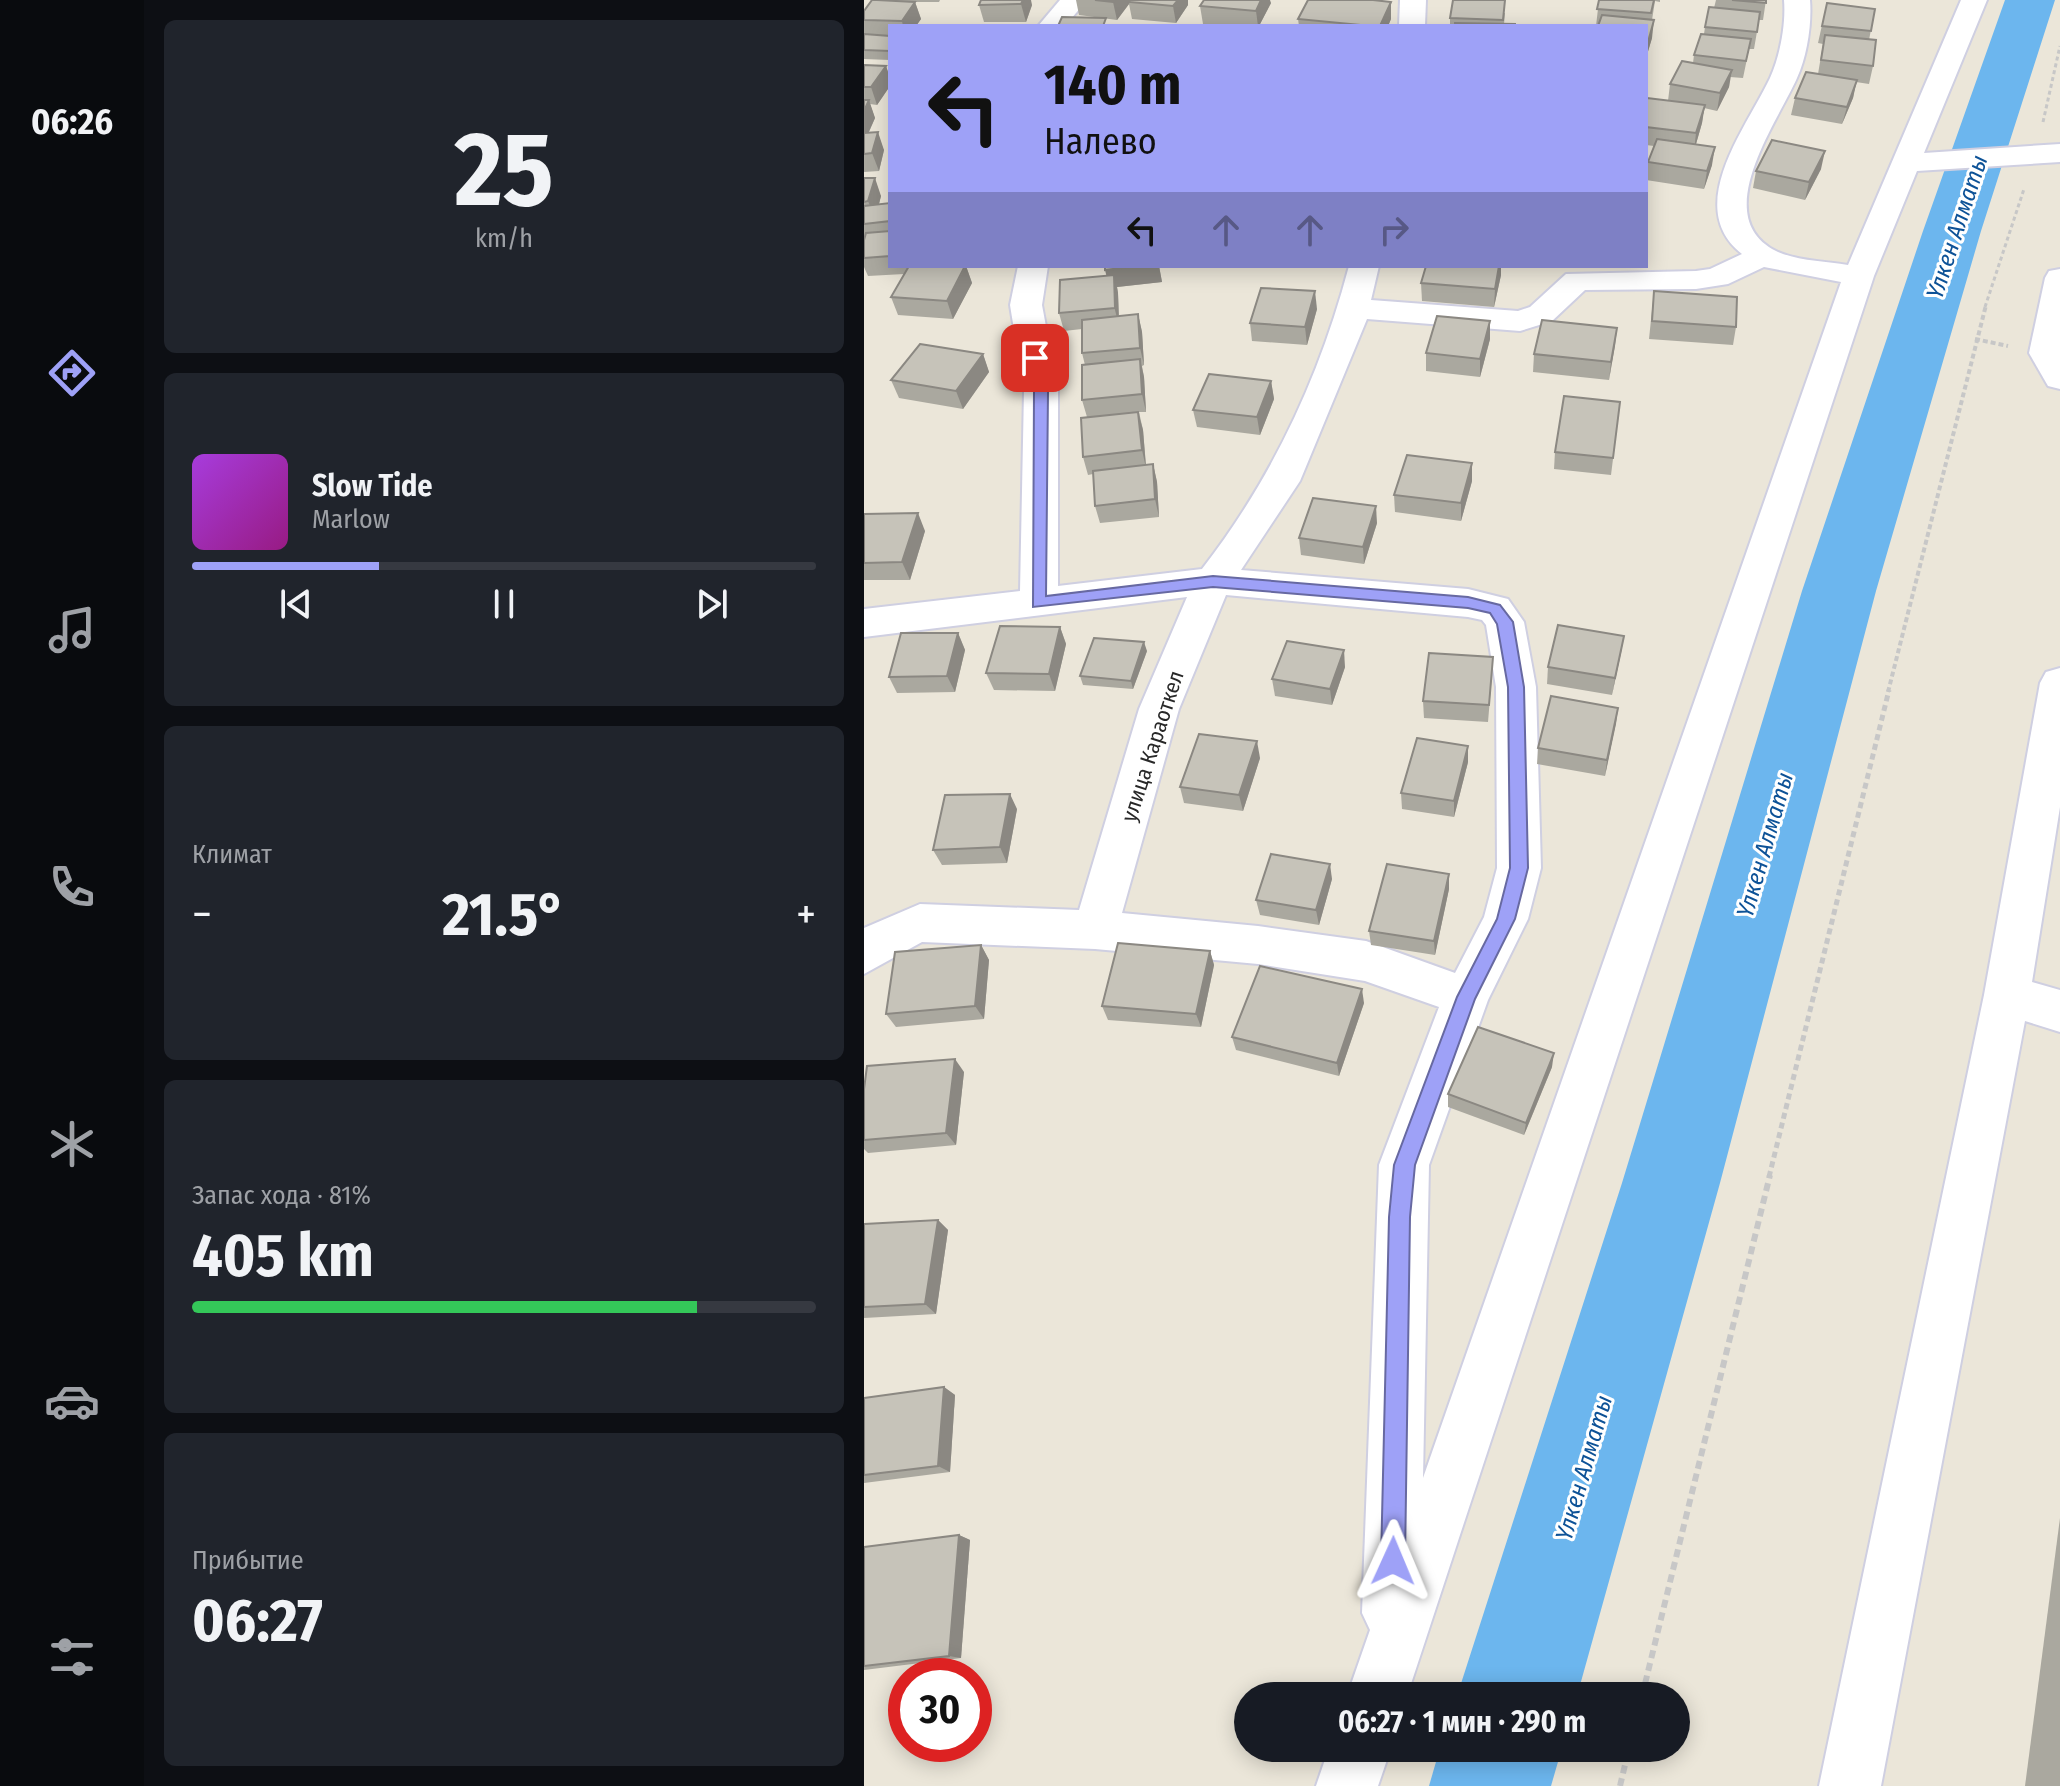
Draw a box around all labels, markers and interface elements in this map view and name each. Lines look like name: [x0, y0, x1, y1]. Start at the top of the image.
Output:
text: 140 m: [1044, 52, 1181, 119]
icon: left: [912, 56, 1016, 160]
text: 06:26: [31, 100, 113, 144]
text: 25: [454, 108, 554, 233]
text: Налево: [1044, 120, 1157, 164]
water label: Үлкен Алматы: [1921, 152, 1993, 302]
icon: left: [1120, 208, 1164, 252]
icon: ahead: [1204, 208, 1248, 252]
icon: ahead: [1288, 208, 1332, 252]
icon: right: [1372, 208, 1416, 252]
text: km/h: [475, 223, 533, 254]
pin: [1001, 324, 1069, 392]
icon: arrive: [1013, 336, 1057, 380]
icon: directions: [44, 345, 100, 401]
text: Slow Tide: [312, 468, 433, 504]
text: Marlow: [312, 504, 390, 535]
icon: previous: [274, 582, 318, 626]
icon: pause: [482, 582, 526, 626]
icon: next: [690, 582, 734, 626]
icon: music: [44, 602, 100, 658]
street label: улица Караоткел: [1115, 667, 1190, 825]
water label: Үлкен Алматы: [1731, 769, 1799, 921]
text: Климат: [192, 839, 272, 870]
icon: phone: [44, 859, 100, 915]
text: 21.5°: [442, 879, 566, 951]
text: −: [192, 888, 212, 941]
text: +: [796, 888, 816, 941]
icon: climate: [44, 1116, 100, 1172]
text: Запас хода · 81%: [192, 1180, 371, 1211]
text: 405 km: [192, 1220, 374, 1292]
icon: car: [44, 1373, 100, 1429]
water label: Үлкен Алматы: [1550, 1392, 1618, 1544]
position arrow: [1351, 1519, 1435, 1603]
text: Прибытие: [192, 1545, 304, 1576]
text: 06:27: [192, 1585, 323, 1657]
icon: filters: [44, 1629, 100, 1685]
speed limit sign: 30: [888, 1658, 992, 1762]
text: 06:27 · 1 мин · 290 m: [1338, 1704, 1586, 1740]

